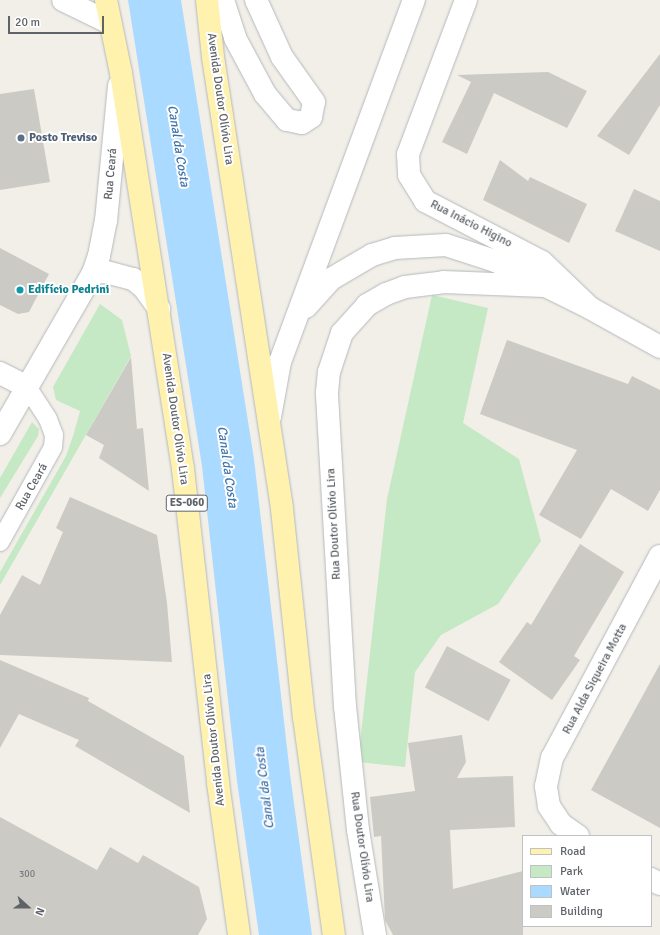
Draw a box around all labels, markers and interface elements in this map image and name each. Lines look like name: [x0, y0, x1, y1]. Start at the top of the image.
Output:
scale bar: [10, 8, 106, 34]
text: 20 m: [15, 15, 40, 30]
street label: Avenida Doutor Olívio Lira: [204, 32, 236, 166]
water label: Canal da Costa: [164, 104, 192, 188]
place label: Posto Treviso: [29, 131, 97, 145]
marker: Posto Treviso: [16, 133, 26, 143]
street label: Rua Ceará: [102, 148, 120, 200]
street label: Rua Inácio Higino: [428, 197, 514, 251]
place label: Edifício Pedrini: [28, 283, 109, 297]
marker: Edifício Pedrini: [15, 285, 25, 295]
street label: Avenida Doutor Olívio Lira: [159, 352, 191, 486]
water label: Canal da Costa: [214, 425, 240, 509]
street label: Rua Ceará: [13, 461, 51, 513]
street label: Rua Doutor Olívio Lira: [324, 468, 344, 580]
road number: ES-060: [165, 494, 209, 512]
street label: Rua Alda Siqueira Motta: [560, 621, 630, 737]
street label: Avenida Doutor Olívio Lira: [200, 673, 228, 807]
water label: Canal da Costa: [252, 746, 278, 830]
street label: Rua Doutor Olívio Lira: [347, 791, 377, 903]
legend: [522, 835, 652, 927]
text: Road: [560, 844, 586, 859]
text: Park: [560, 864, 583, 879]
house number: 300: [19, 869, 35, 881]
text: Water: [560, 884, 590, 899]
north arrow: [8, 887, 48, 927]
text: Building: [560, 904, 603, 919]
text: N: [32, 906, 47, 917]

